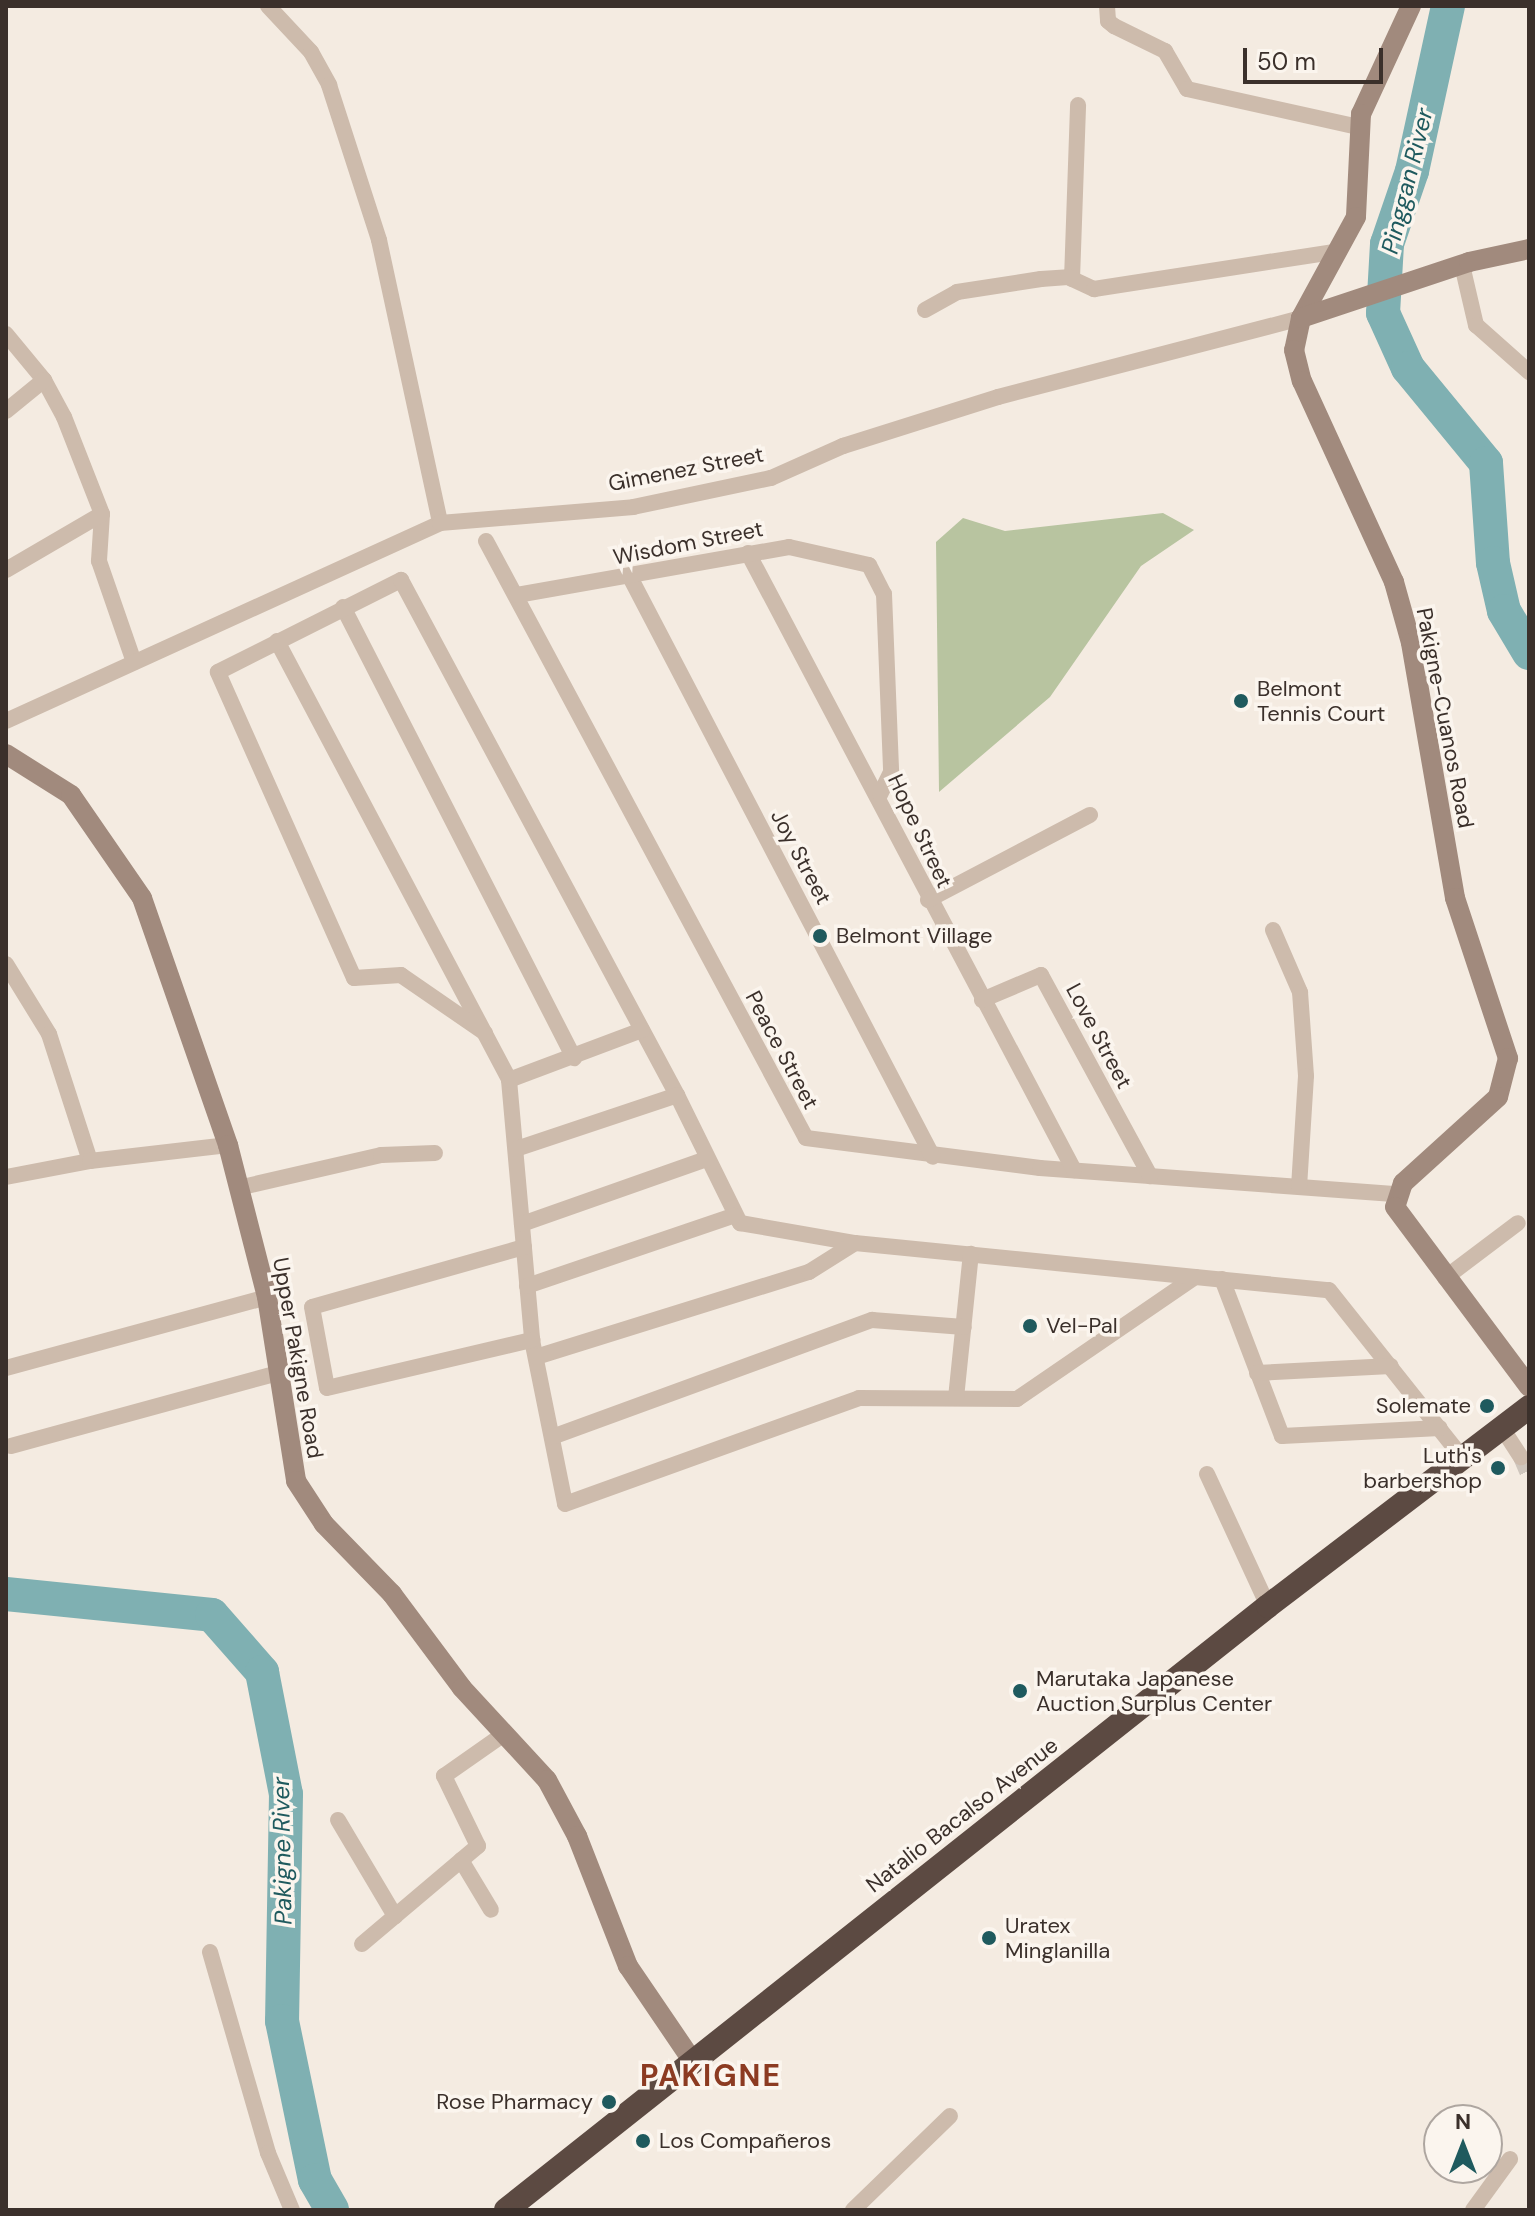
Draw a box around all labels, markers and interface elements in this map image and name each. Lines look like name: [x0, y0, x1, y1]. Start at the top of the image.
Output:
scale bar: [1247, 32, 1387, 82]
text: 50 m: [1257, 46, 1316, 77]
water label: Pinggan River: [1375, 105, 1439, 257]
street label: Gimenez Street: [606, 441, 766, 497]
street label: Wisdom Street: [611, 516, 765, 570]
street label: Pakigne-Cuanos Road: [1411, 606, 1479, 830]
place label: Belmont Tennis Court: [1257, 675, 1385, 726]
marker: Belmont Tennis Court: [1232, 692, 1250, 710]
street label: Hope Street: [882, 770, 958, 892]
street label: Joy Street: [765, 805, 837, 909]
place label: Belmont Village: [836, 923, 993, 949]
marker: Belmont Village: [811, 927, 829, 945]
street label: Love Street: [1060, 979, 1138, 1093]
street label: Peace Street: [740, 986, 824, 1114]
street label: Upper Pakigne Road: [267, 1256, 329, 1460]
place label: Vel-Pal: [1046, 1313, 1118, 1339]
marker: Vel-Pal: [1021, 1317, 1039, 1335]
place label: Solemate: [1376, 1393, 1471, 1419]
marker: Solemate: [1478, 1397, 1496, 1415]
place label: Luth's barbershop: [1363, 1442, 1482, 1494]
marker: Luth's barbershop: [1489, 1459, 1507, 1477]
place label: Marutaka Japanese Auction Surplus Center: [1036, 1665, 1272, 1716]
marker: Marutaka Japanese Auction Surplus Center: [1011, 1682, 1029, 1700]
street label: Natalio Bacalso Avenue: [861, 1732, 1063, 1898]
water label: Pakigne River: [266, 1777, 298, 1925]
place label: Uratex Minglanilla: [1005, 1912, 1110, 1964]
marker: Uratex Minglanilla: [980, 1929, 998, 1947]
district label: PAKIGNE: [640, 2058, 782, 2094]
place label: Rose Pharmacy: [436, 2089, 593, 2115]
marker: Rose Pharmacy: [600, 2093, 618, 2111]
north arrow: [1423, 2104, 1503, 2184]
text: N: [1455, 2107, 1471, 2136]
place label: Los Compañeros: [659, 2128, 831, 2154]
marker: Los Compañeros: [634, 2132, 652, 2150]

